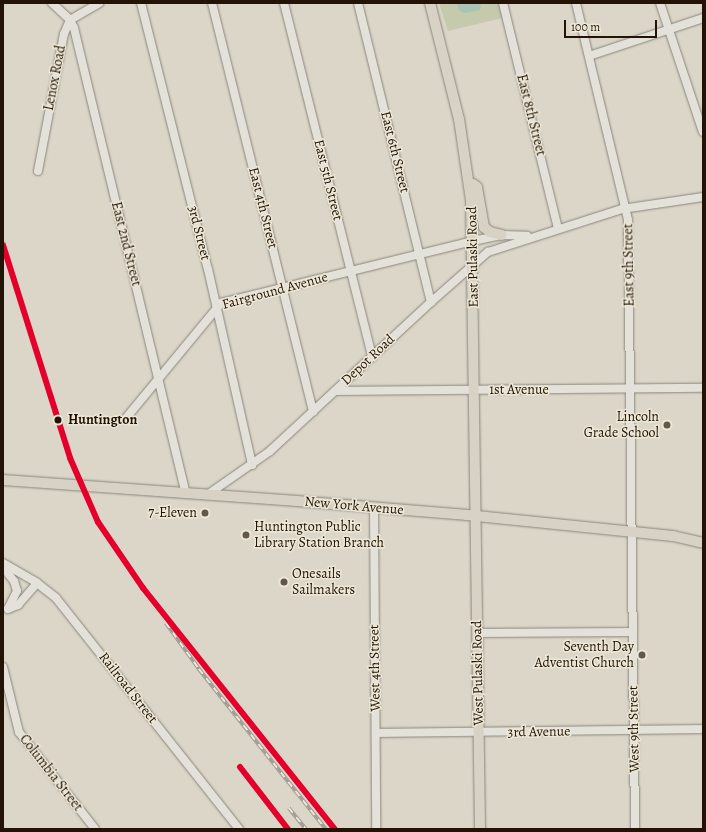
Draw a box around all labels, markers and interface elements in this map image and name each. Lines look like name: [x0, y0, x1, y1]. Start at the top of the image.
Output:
scale bar: [566, 12, 659, 38]
text: 100 m: [571, 19, 600, 35]
street label: Lenox Road: [40, 44, 70, 112]
street label: East 8th Street: [513, 72, 549, 158]
street label: East 6th Street: [377, 110, 413, 194]
street label: East 5th Street: [310, 138, 346, 222]
street label: East 4th Street: [245, 166, 281, 250]
street label: East 2nd Street: [107, 200, 145, 288]
street label: 3rd Street: [184, 204, 214, 262]
street label: East Pulaski Road: [464, 206, 482, 308]
street label: East 9th Street: [620, 223, 638, 307]
street label: Fairground Avenue: [220, 269, 330, 313]
street label: Depot Road: [338, 331, 398, 389]
street label: 1st Avenue: [489, 382, 549, 398]
place label: Lincoln Grade School: [584, 409, 659, 442]
place label: Huntington: [68, 412, 137, 428]
marker: Huntington: [51, 413, 65, 427]
marker: Lincoln Grade School: [662, 420, 672, 430]
street label: New York Avenue: [304, 493, 404, 519]
place label: 7-Eleven: [148, 505, 197, 521]
marker: 7-Eleven: [200, 508, 210, 518]
place label: Huntington Public Library Station Branch: [254, 519, 384, 552]
marker: Huntington Public Library Station Branch: [241, 530, 251, 540]
place label: Onesails Sailmakers: [292, 566, 355, 598]
marker: Onesails Sailmakers: [279, 577, 289, 587]
street label: West Pulaski Road: [469, 620, 487, 726]
street label: West 4th Street: [366, 624, 384, 712]
place label: Seventh Day Adventist Church: [535, 639, 634, 672]
street label: Railroad Street: [95, 649, 161, 727]
marker: Seventh Day Adventist Church: [637, 650, 647, 660]
street label: West 9th Street: [625, 685, 643, 773]
street label: 3rd Avenue: [507, 723, 571, 741]
street label: Columbia Street: [16, 731, 86, 815]

